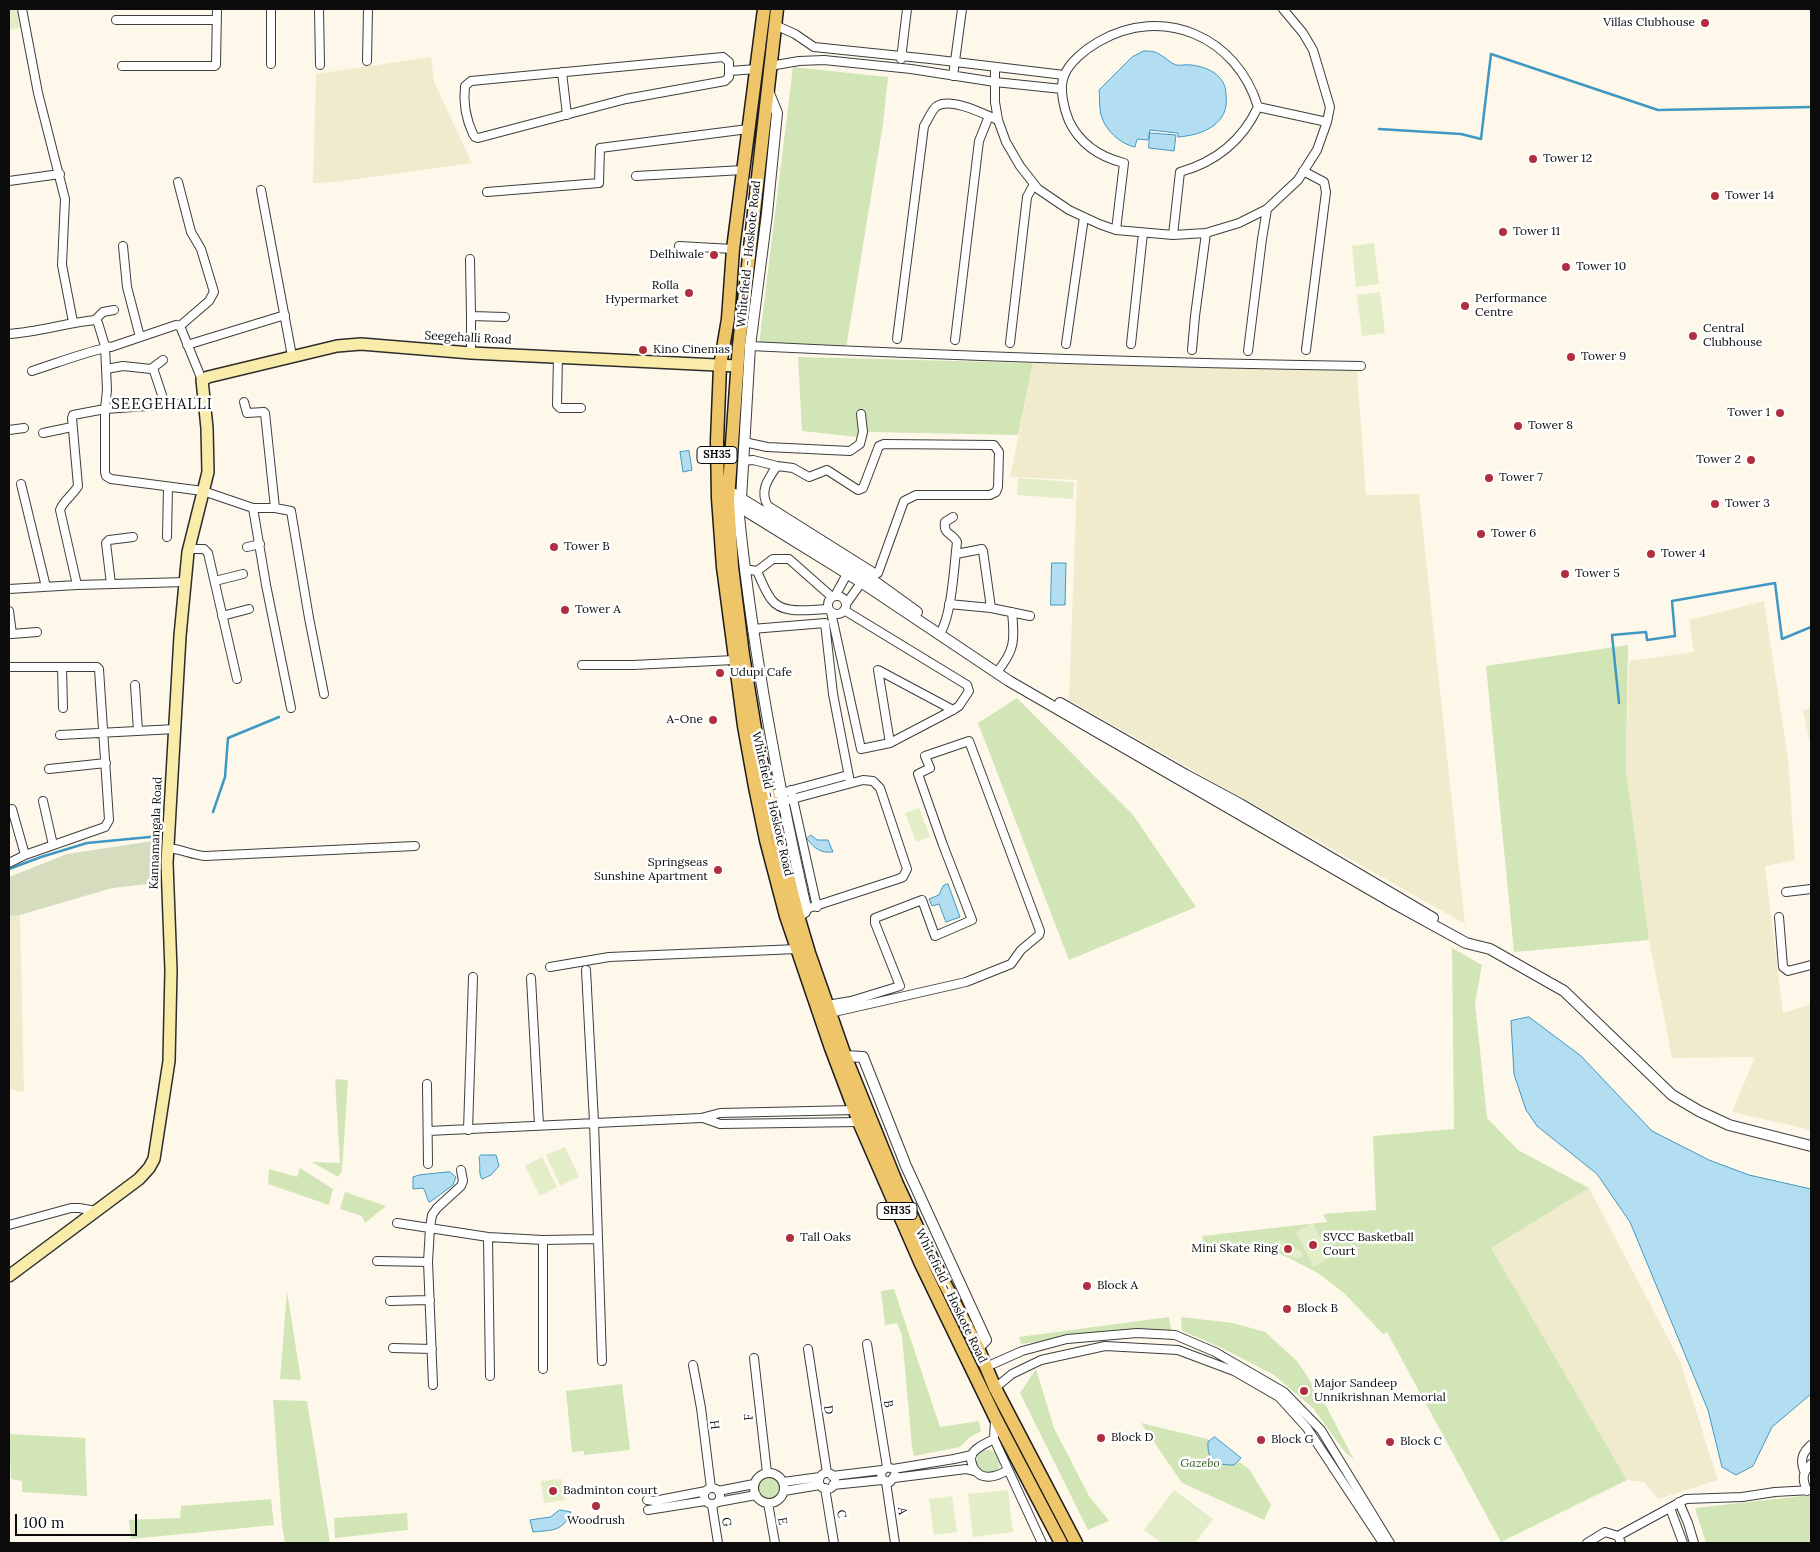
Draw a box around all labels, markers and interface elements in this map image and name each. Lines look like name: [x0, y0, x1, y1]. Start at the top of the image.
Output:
place label: Villas Clubhouse: [1603, 16, 1695, 30]
marker: Villas Clubhouse: [1699, 17, 1711, 29]
place label: Tower 12: [1543, 152, 1592, 166]
marker: Tower 12: [1527, 153, 1539, 165]
street label: Whitefield - Hoskote Road: [734, 180, 764, 328]
place label: Tower 14: [1725, 189, 1774, 203]
marker: Tower 14: [1709, 190, 1721, 202]
place label: Tower 11: [1513, 225, 1560, 239]
marker: Tower 11: [1497, 226, 1509, 238]
place label: Delhiwale: [649, 248, 704, 262]
marker: Delhiwale: [708, 249, 720, 261]
place label: Tower 10: [1576, 260, 1626, 274]
marker: Tower 10: [1560, 261, 1572, 273]
place label: Rolla Hypermarket: [605, 279, 679, 307]
marker: Rolla Hypermarket: [683, 287, 695, 299]
place label: Performance Centre: [1475, 292, 1547, 320]
marker: Performance Centre: [1459, 300, 1471, 312]
place label: Central Clubhouse: [1703, 322, 1762, 350]
street label: Seegehalli Road: [424, 329, 512, 347]
marker: Central Clubhouse: [1687, 330, 1699, 342]
place label: Kino Cinemas: [653, 343, 730, 357]
marker: Kino Cinemas: [637, 344, 649, 356]
place label: Tower 9: [1581, 350, 1626, 364]
marker: Tower 9: [1565, 351, 1577, 363]
district label: SEEGEHALLI: [110, 396, 214, 414]
place label: Tower 1: [1727, 406, 1770, 420]
marker: Tower 1: [1774, 407, 1786, 419]
place label: Tower 8: [1528, 419, 1573, 433]
marker: Tower 8: [1512, 420, 1524, 432]
road number: SH35: [697, 446, 737, 464]
place label: Tower 2: [1696, 453, 1741, 467]
marker: Tower 2: [1745, 454, 1757, 466]
place label: Tower 7: [1499, 471, 1543, 485]
marker: Tower 7: [1483, 472, 1495, 484]
place label: Tower 3: [1725, 497, 1770, 511]
marker: Tower 3: [1709, 498, 1721, 510]
place label: Tower 6: [1491, 527, 1536, 541]
marker: Tower 6: [1475, 528, 1487, 540]
place label: Tower B: [564, 540, 610, 554]
marker: Tower B: [548, 541, 560, 553]
place label: Tower 4: [1661, 547, 1706, 561]
marker: Tower 4: [1645, 548, 1657, 560]
place label: Tower 5: [1575, 567, 1620, 581]
marker: Tower 5: [1559, 568, 1571, 580]
place label: Tower A: [575, 603, 621, 617]
marker: Tower A: [559, 604, 571, 616]
place label: Udupi Cafe: [730, 666, 792, 680]
marker: Udupi Cafe: [714, 667, 726, 679]
place label: A-One: [667, 713, 703, 727]
marker: A-One: [707, 714, 719, 726]
street label: Whitefield - Hoskote Road: [748, 730, 796, 878]
street label: Kannamangala Road: [147, 776, 165, 890]
place label: Springseas Sunshine Apartment: [594, 856, 708, 884]
marker: Springseas Sunshine Apartment: [712, 864, 724, 876]
road number: SH35: [877, 1202, 917, 1220]
street label: Whitefield - Hoskote Road: [912, 1226, 990, 1366]
place label: Tall Oaks: [800, 1231, 851, 1245]
place label: SVCC Basketball Court: [1323, 1231, 1414, 1259]
marker: Tall Oaks: [784, 1232, 796, 1244]
marker: SVCC Basketball Court: [1307, 1239, 1319, 1251]
place label: Mini Skate Ring: [1191, 1242, 1278, 1256]
marker: Mini Skate Ring: [1282, 1243, 1294, 1255]
place label: Block A: [1097, 1279, 1138, 1293]
marker: Block A: [1081, 1280, 1093, 1292]
place label: Block B: [1297, 1302, 1338, 1316]
marker: Block B: [1281, 1303, 1293, 1315]
place label: Major Sandeep Unnikrishnan Memorial: [1314, 1377, 1446, 1405]
marker: Major Sandeep Unnikrishnan Memorial: [1298, 1385, 1310, 1397]
street label: B: [880, 1399, 896, 1409]
street label: D: [820, 1404, 836, 1416]
street label: F: [741, 1413, 757, 1421]
street label: H: [706, 1419, 722, 1431]
place label: Block D: [1111, 1431, 1154, 1445]
marker: Block D: [1095, 1432, 1107, 1444]
place label: Block G: [1271, 1433, 1314, 1447]
marker: Block G: [1255, 1434, 1267, 1446]
place label: Block C: [1400, 1435, 1442, 1449]
marker: Block C: [1384, 1436, 1396, 1448]
park label: Gazebo: [1180, 1457, 1220, 1471]
place label: Badminton court: [563, 1484, 658, 1498]
marker: Badminton court: [547, 1485, 559, 1497]
marker: Woodrush: [590, 1500, 602, 1512]
scale bar: [18, 1504, 140, 1536]
street label: A: [894, 1506, 910, 1516]
street label: C: [833, 1509, 849, 1519]
text: 100 m: [23, 1513, 64, 1532]
place label: Woodrush: [567, 1514, 625, 1528]
street label: G: [718, 1516, 734, 1528]
street label: E: [774, 1516, 790, 1526]

